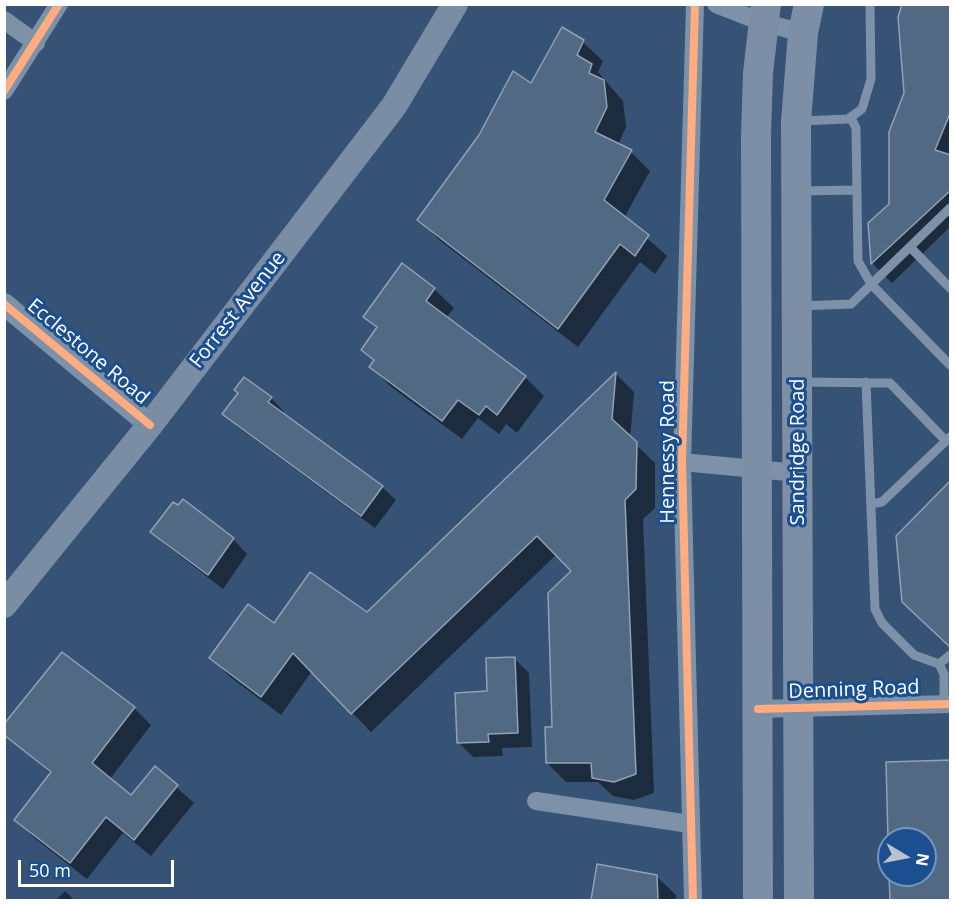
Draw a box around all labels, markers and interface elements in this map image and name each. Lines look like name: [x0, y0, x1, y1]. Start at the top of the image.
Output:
street label: Forrest Avenue: [185, 247, 291, 373]
street label: Ecclestone Road: [22, 294, 154, 410]
street label: Sandridge Road: [786, 378, 810, 526]
street label: Hennessy Road: [656, 380, 680, 524]
street label: Denning Road: [788, 676, 920, 704]
north arrow: [877, 827, 937, 887]
scale bar: [21, 848, 177, 886]
text: N: [911, 851, 935, 868]
text: 50 m: [29, 858, 71, 882]

